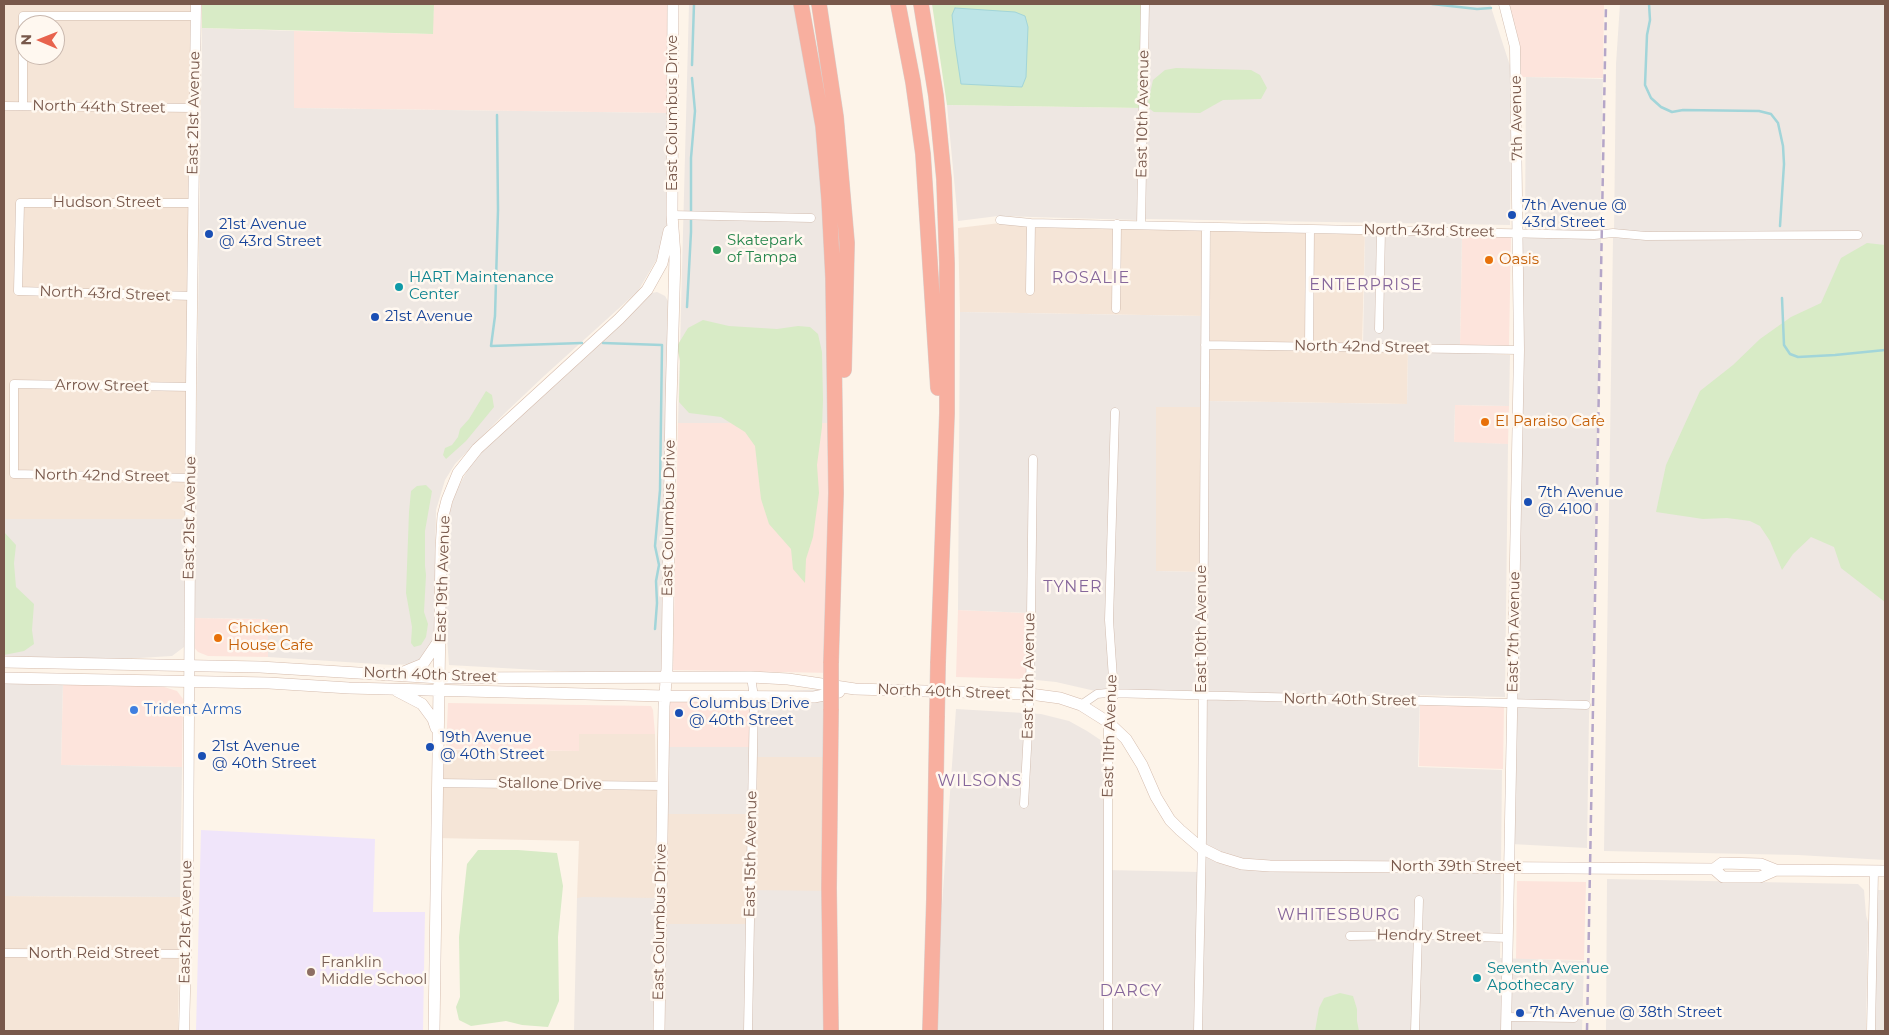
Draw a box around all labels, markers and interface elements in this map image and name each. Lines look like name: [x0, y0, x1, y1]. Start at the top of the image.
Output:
north arrow: [15, 15, 65, 65]
text: N: [17, 34, 35, 46]
street label: East Columbus Drive: [664, 35, 682, 191]
street label: East 10th Avenue: [1133, 50, 1153, 178]
street label: East 21st Avenue: [184, 51, 204, 175]
street label: 7th Avenue: [1507, 75, 1527, 161]
street label: North 44th Street: [32, 97, 166, 117]
street label: Hudson Street: [53, 194, 161, 212]
place label: 7th Avenue @ 43rd Street: [1522, 197, 1627, 232]
marker: 7th Avenue @ 43rd Street: [1506, 209, 1518, 221]
place label: 21st Avenue @ 43rd Street: [219, 216, 322, 251]
street label: North 43rd Street: [1363, 221, 1495, 241]
marker: 21st Avenue @ 43rd Street: [203, 228, 215, 240]
place label: Skatepark of Tampa: [727, 232, 803, 267]
marker: Skatepark of Tampa: [711, 244, 723, 256]
place label: Oasis: [1499, 251, 1539, 269]
marker: Oasis: [1483, 254, 1495, 266]
district label: ROSALIE: [1051, 268, 1131, 288]
place label: HART Maintenance Center: [409, 269, 554, 304]
district label: ENTERPRISE: [1308, 275, 1424, 295]
marker: HART Maintenance Center: [393, 281, 405, 293]
street label: North 43rd Street: [39, 283, 171, 305]
place label: 21st Avenue: [385, 308, 473, 326]
marker: 21st Avenue: [369, 311, 381, 323]
street label: North 42nd Street: [1294, 337, 1430, 357]
street label: Arrow Street: [55, 376, 149, 396]
place label: El Paraiso Cafe: [1495, 413, 1605, 431]
marker: El Paraiso Cafe: [1479, 416, 1491, 428]
street label: East Columbus Drive: [659, 440, 679, 596]
street label: East 21st Avenue: [180, 456, 200, 580]
street label: North 42nd Street: [34, 466, 170, 486]
place label: 7th Avenue @ 4100: [1538, 484, 1623, 519]
marker: 7th Avenue @ 4100: [1522, 496, 1534, 508]
street label: East 19th Avenue: [432, 515, 454, 643]
street label: East 10th Avenue: [1193, 565, 1211, 693]
street label: East 7th Avenue: [1504, 571, 1524, 693]
district label: TYNER: [1043, 577, 1103, 597]
street label: East 12th Avenue: [1019, 612, 1039, 740]
place label: Chicken House Cafe: [228, 620, 313, 655]
marker: Chicken House Cafe: [212, 632, 224, 644]
street label: North 40th Street: [363, 664, 497, 686]
street label: East 11th Avenue: [1099, 674, 1121, 798]
street label: North 40th Street: [877, 681, 1011, 703]
street label: North 40th Street: [1283, 690, 1417, 710]
place label: Columbus Drive @ 40th Street: [689, 695, 810, 730]
place label: Trident Arms: [144, 701, 242, 719]
marker: Trident Arms: [128, 704, 140, 716]
marker: Columbus Drive @ 40th Street: [673, 707, 685, 719]
place label: 19th Avenue @ 40th Street: [440, 729, 545, 764]
place label: 21st Avenue @ 40th Street: [212, 738, 317, 773]
marker: 19th Avenue @ 40th Street: [424, 741, 436, 753]
marker: 21st Avenue @ 40th Street: [196, 750, 208, 762]
district label: WILSONS: [937, 771, 1023, 791]
street label: Stallone Drive: [498, 774, 602, 794]
street label: East 15th Avenue: [741, 790, 761, 918]
street label: East Columbus Drive: [650, 844, 670, 1000]
street label: North 39th Street: [1390, 858, 1522, 876]
street label: East 21st Avenue: [176, 860, 196, 984]
district label: WHITESBURG: [1276, 905, 1402, 925]
street label: Hendry Street: [1376, 926, 1482, 946]
street label: North Reid Street: [28, 945, 160, 963]
place label: Franklin Middle School: [321, 954, 427, 989]
place label: Seventh Avenue Apothecary: [1487, 960, 1609, 995]
marker: Franklin Middle School: [305, 966, 317, 978]
marker: Seventh Avenue Apothecary: [1471, 972, 1483, 984]
district label: DARCY: [1099, 981, 1163, 1001]
place label: 7th Avenue @ 38th Street: [1530, 1004, 1722, 1022]
marker: 7th Avenue @ 38th Street: [1514, 1007, 1526, 1019]

